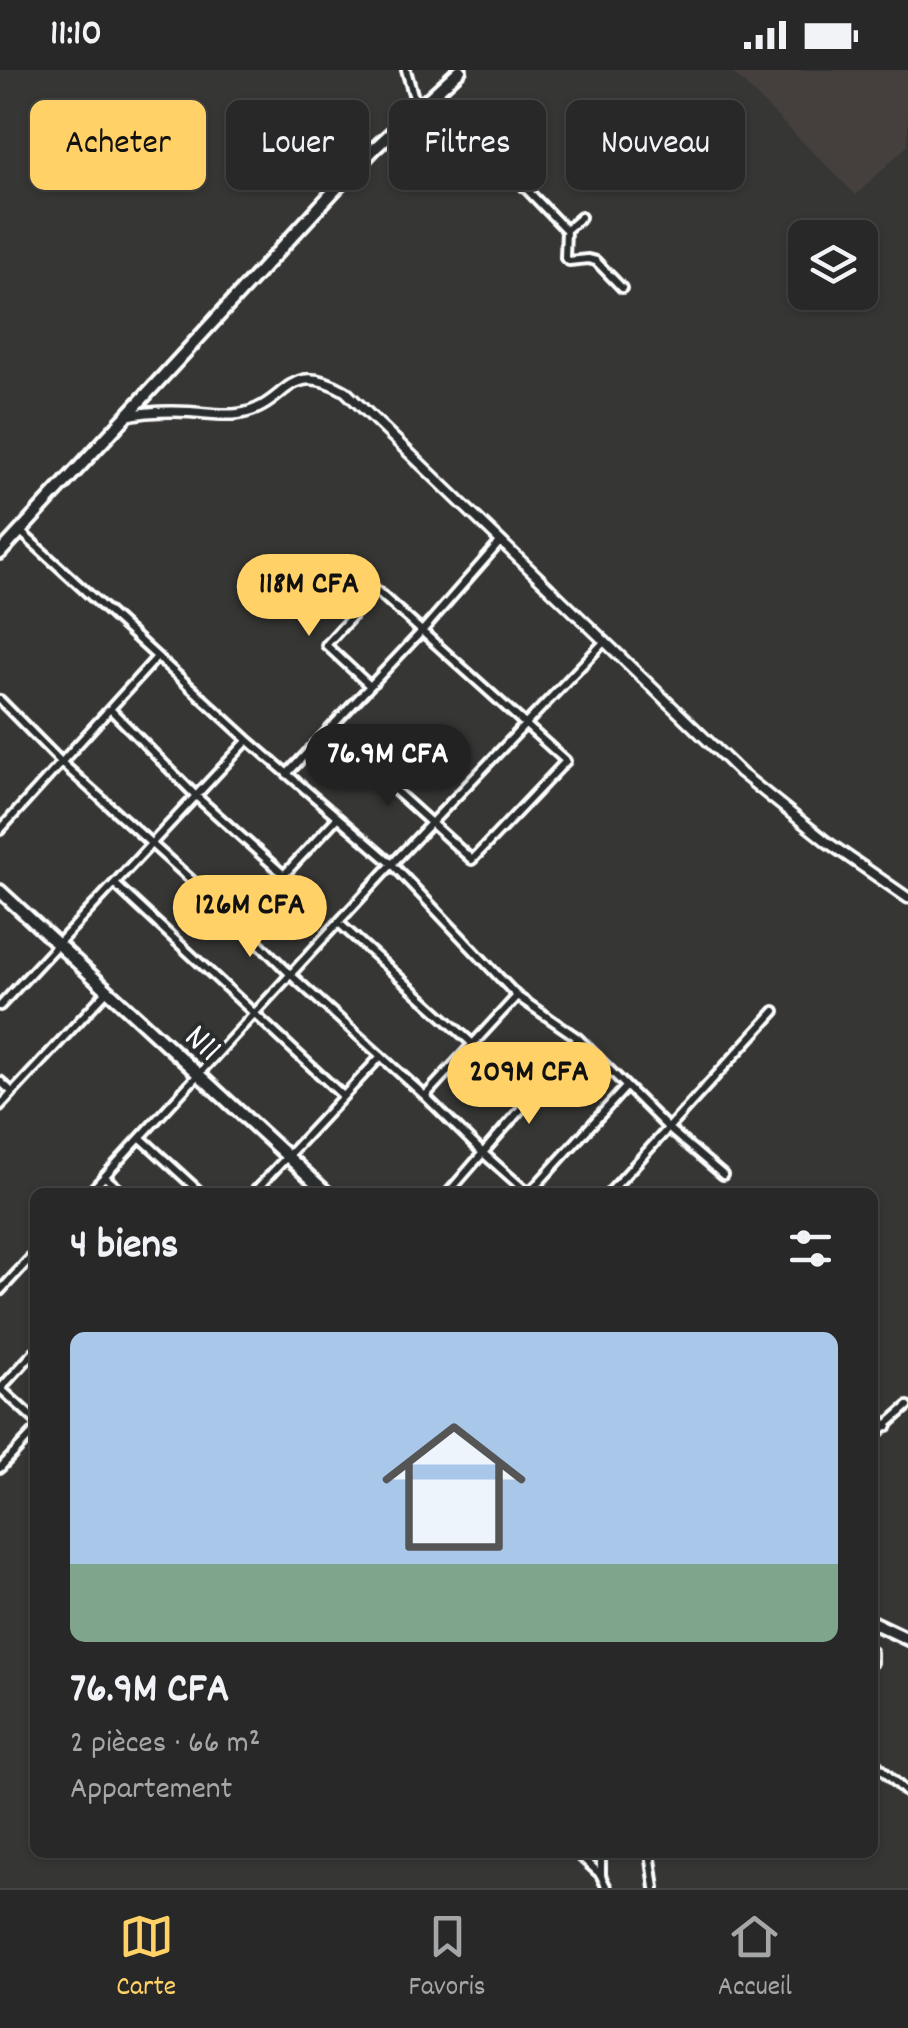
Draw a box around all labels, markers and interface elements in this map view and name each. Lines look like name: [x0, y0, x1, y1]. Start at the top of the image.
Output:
text: 11:10: [50, 8, 102, 63]
chip: Acheter: [30, 100, 206, 190]
chip: Louer: [226, 100, 369, 190]
chip: Filtres: [389, 100, 546, 190]
chip: Nouveau: [566, 100, 745, 190]
map controls: [788, 220, 878, 310]
button: layers: [788, 220, 878, 310]
pin: 118M CFA: [206, 554, 412, 639]
text: 118M CFA: [259, 563, 359, 609]
pin: 76.9M CFA: [274, 724, 502, 809]
text: 76.9M CFA: [327, 733, 449, 779]
pin: 126M CFA: [147, 875, 353, 960]
text: 126M CFA: [195, 884, 305, 930]
street label: N11: [170, 1013, 233, 1077]
pin: 209M CFA: [426, 1042, 632, 1127]
text: 209M CFA: [469, 1051, 589, 1097]
text: 4 biens: [70, 1218, 179, 1278]
icon: filters: [783, 1221, 838, 1276]
icon: home: [364, 1397, 544, 1577]
text: 76.9M CFA: [70, 1662, 230, 1722]
text: 2 pièces · 66 m²: [70, 1722, 260, 1768]
text: Appartement: [70, 1768, 232, 1814]
tab: Carte: [116, 1909, 176, 2009]
tab: Favoris: [408, 1909, 486, 2009]
tab: Accueil: [718, 1909, 792, 2009]

